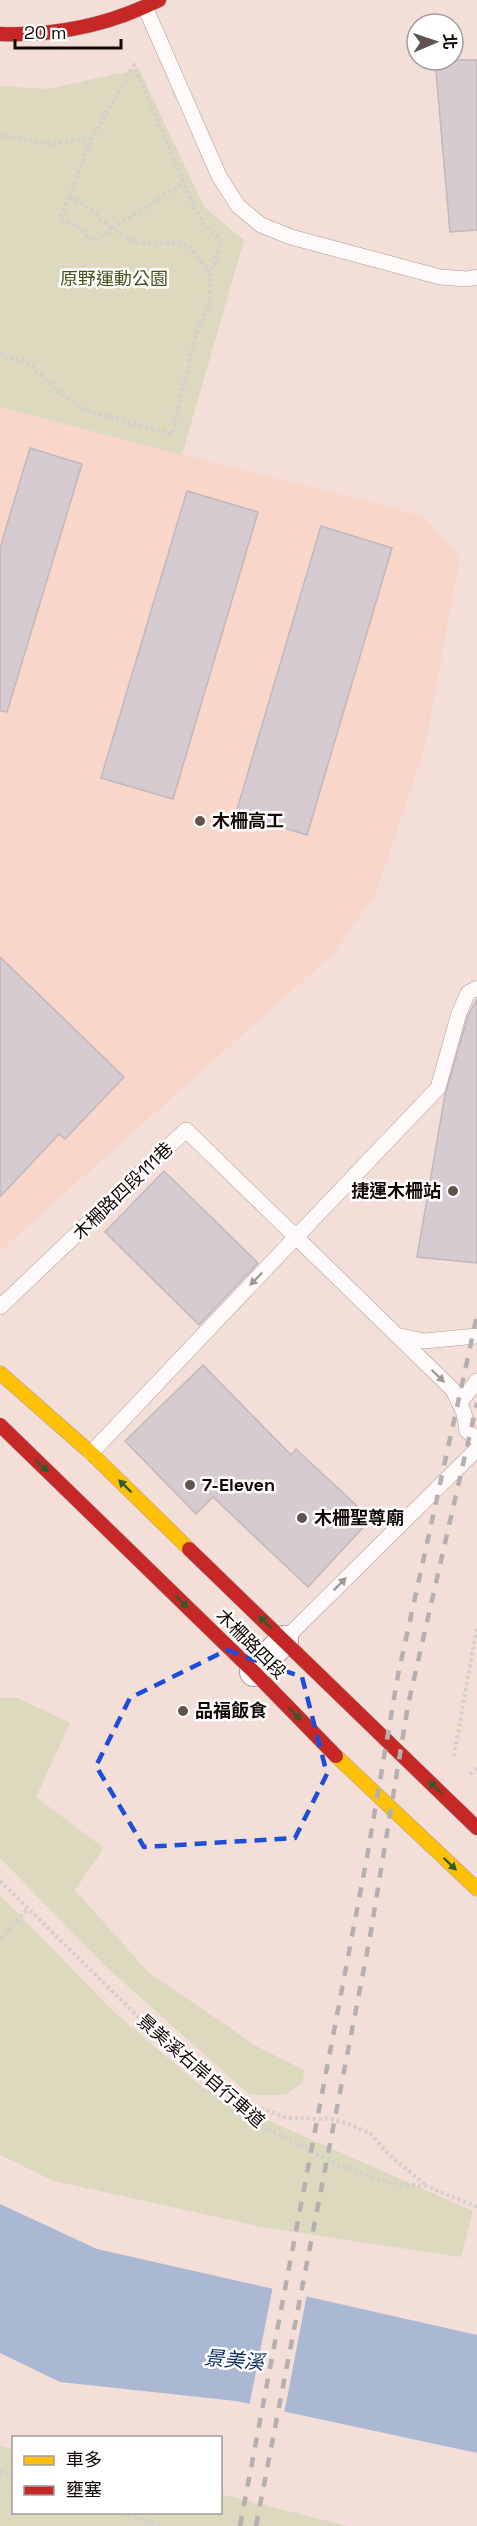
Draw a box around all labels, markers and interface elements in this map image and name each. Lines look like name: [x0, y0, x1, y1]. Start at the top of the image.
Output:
scale bar: [15, 12, 122, 50]
north arrow: [405, 12, 465, 72]
text: 20 m: [24, 21, 67, 44]
text: 北: [439, 33, 460, 50]
park label: 原野運動公園: [60, 267, 168, 290]
place label: 木柵高工: [212, 809, 284, 832]
marker: 木柵高工: [193, 814, 207, 828]
street label: 木柵路四段111巷: [68, 1137, 178, 1244]
place label: 捷運木柵站: [351, 1179, 441, 1202]
marker: 捷運木柵站: [446, 1184, 460, 1198]
one-way arrow: [249, 1272, 263, 1286]
one-way arrow: [430, 1368, 444, 1382]
one-way arrow: [34, 1458, 48, 1472]
place label: 7-Eleven: [202, 1473, 275, 1496]
marker: 7-Eleven: [183, 1478, 197, 1492]
one-way arrow: [119, 1480, 133, 1494]
place label: 木柵聖尊廟: [314, 1506, 404, 1529]
marker: 木柵聖尊廟: [295, 1511, 309, 1525]
one-way arrow: [333, 1577, 347, 1591]
one-way arrow: [174, 1594, 188, 1608]
street label: 木柵路四段: [211, 1604, 291, 1684]
one-way arrow: [258, 1615, 273, 1629]
place label: 品福飯食: [195, 1699, 267, 1722]
marker: 品福飯食: [176, 1704, 190, 1718]
one-way arrow: [287, 1706, 301, 1720]
one-way arrow: [429, 1781, 443, 1795]
one-way arrow: [443, 1856, 457, 1870]
street label: 景美溪右岸自行車道: [133, 2009, 270, 2132]
water label: 景美溪: [203, 2344, 268, 2376]
legend: [12, 2436, 222, 2514]
text: 車多: [66, 2448, 102, 2471]
text: 壅塞: [66, 2478, 102, 2501]

